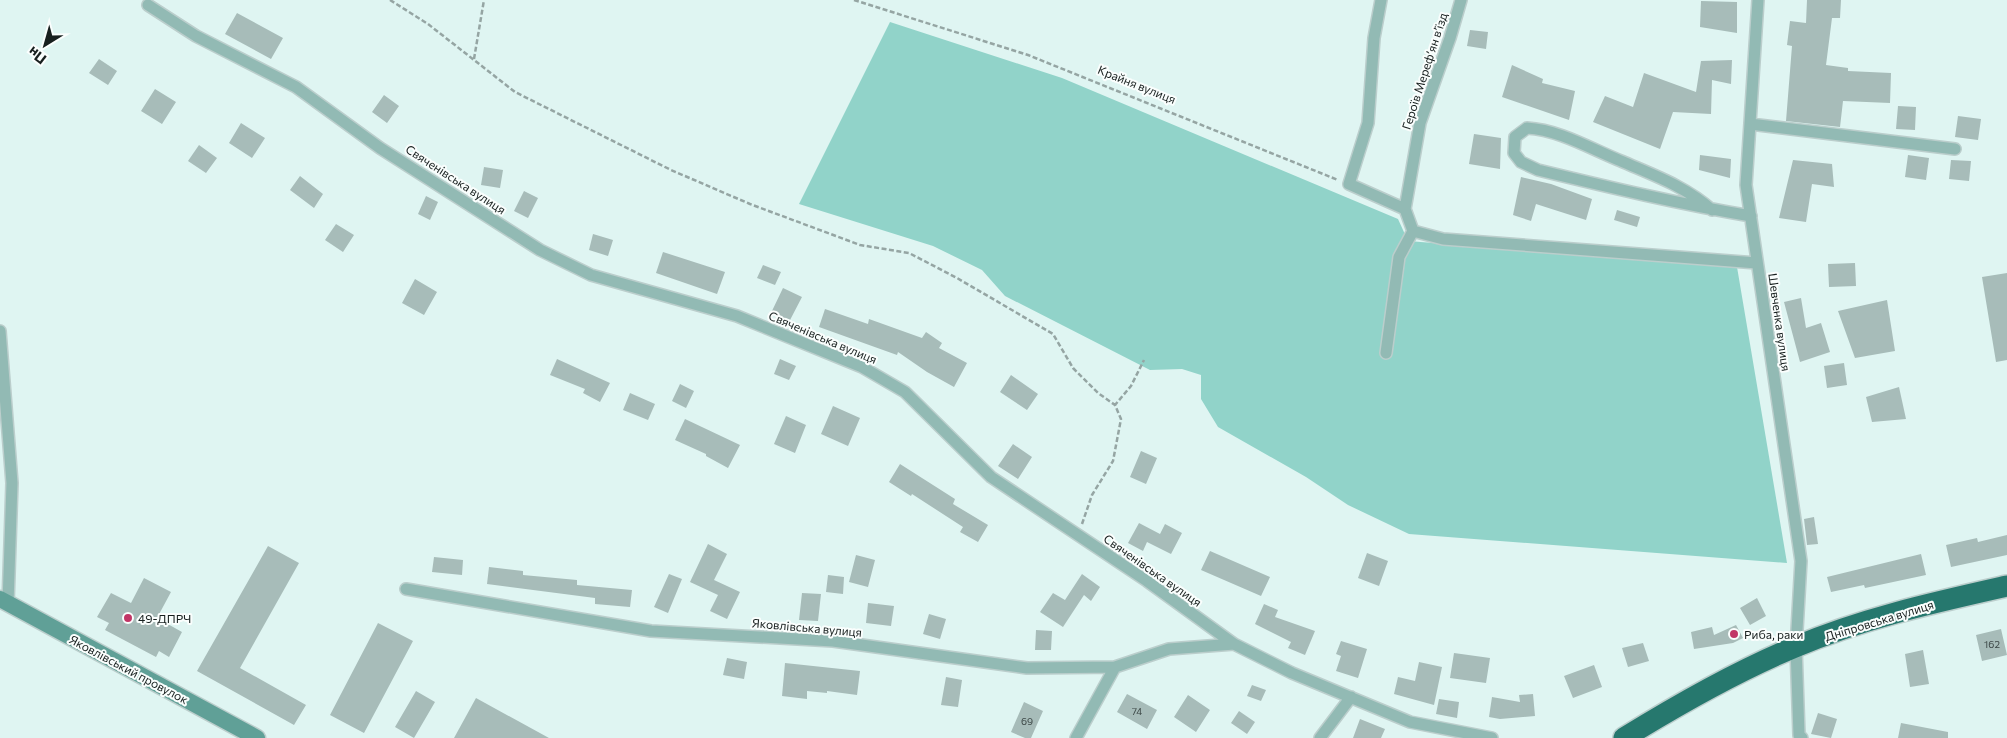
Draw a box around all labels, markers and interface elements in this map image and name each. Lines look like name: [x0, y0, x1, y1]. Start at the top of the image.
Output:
street label: Героїв Мерефʼян вʼїзд: [1398, 11, 1450, 131]
north arrow: [20, 20, 70, 70]
text: Пн: [24, 43, 49, 68]
street label: Крайня вулиця: [1096, 62, 1178, 106]
street label: Свяченівська вулиця: [403, 141, 509, 217]
street label: Шевченка вулиця: [1766, 272, 1794, 372]
street label: Свяченівська вулиця: [767, 308, 879, 366]
street label: Свяченівська вулиця: [1101, 531, 1205, 609]
street label: Дніпровська вулиця: [1823, 597, 1935, 643]
place label: 49-ДПРЧ: [138, 611, 191, 625]
marker: 49-ДПРЧ: [122, 612, 134, 624]
street label: Яковлівська вулиця: [751, 615, 863, 639]
place label: Риба, раки: [1744, 627, 1804, 641]
marker: Риба, раки: [1728, 628, 1740, 640]
street label: Яковлівський провулок: [67, 632, 191, 707]
house number: 162: [1984, 638, 2000, 650]
house number: 74: [1132, 705, 1142, 717]
house number: 69: [1021, 715, 1033, 727]

